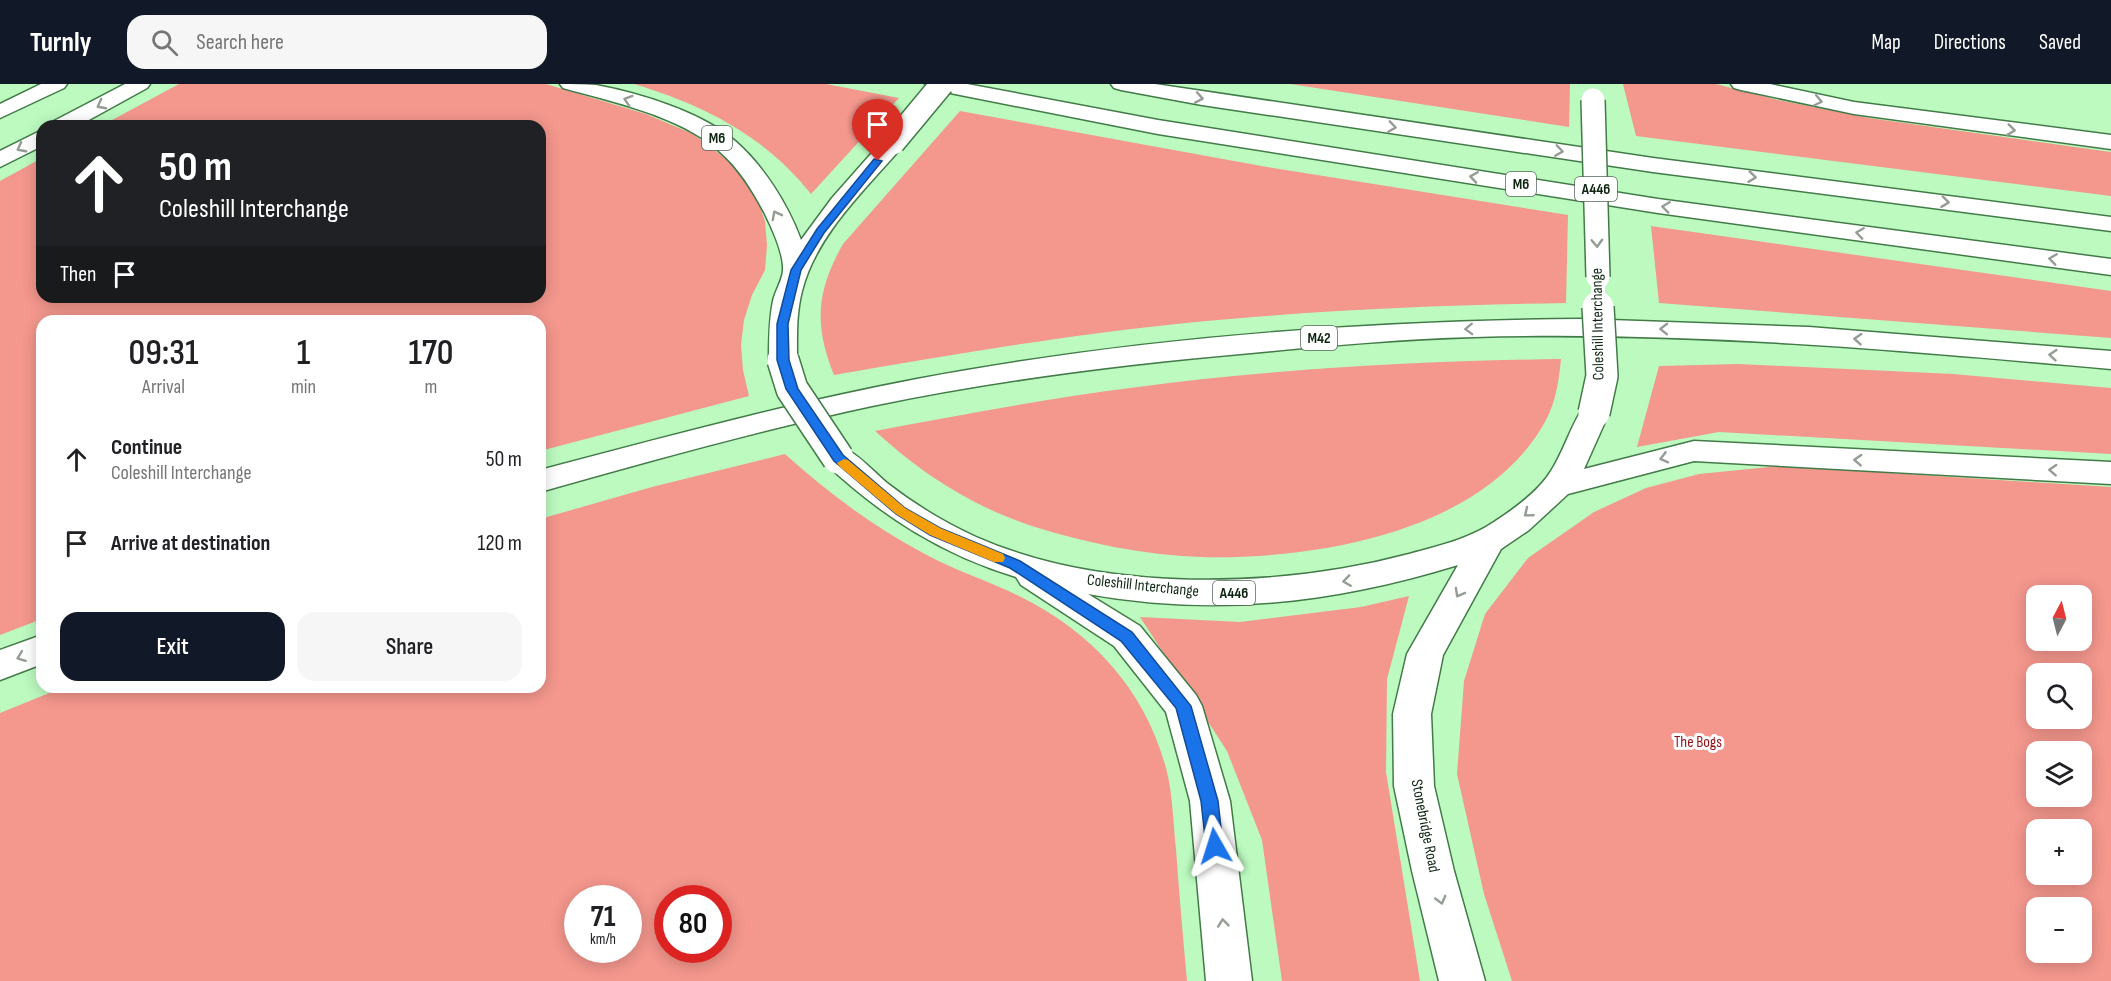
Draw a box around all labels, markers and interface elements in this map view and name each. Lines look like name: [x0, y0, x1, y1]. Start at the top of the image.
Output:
search box: [127, 15, 547, 69]
text: Turnly: [30, 26, 91, 59]
icon: search: [148, 26, 181, 59]
text: Search here: [196, 29, 284, 56]
text: Map: [1871, 30, 1901, 55]
text: Directions: [1934, 30, 2006, 55]
text: Saved: [2039, 30, 2081, 55]
one-way arrow: [1194, 91, 1204, 104]
one-way arrow: [1813, 93, 1823, 106]
one-way arrow: [623, 95, 634, 108]
one-way arrow: [97, 98, 107, 109]
pin: [852, 99, 903, 161]
icon: arrive: [861, 108, 894, 141]
one-way arrow: [1388, 120, 1397, 132]
one-way arrow: [2007, 123, 2016, 135]
road number: M6: [702, 126, 732, 150]
one-way arrow: [17, 141, 27, 152]
text: 50 m: [159, 142, 232, 193]
icon: ahead: [60, 144, 138, 222]
one-way arrow: [1554, 144, 1563, 156]
one-way arrow: [1469, 171, 1479, 184]
one-way arrow: [1747, 171, 1756, 183]
road number: M6: [1506, 172, 1536, 196]
road number: A446: [1575, 177, 1617, 201]
text: Coleshill Interchange: [159, 193, 349, 225]
one-way arrow: [1941, 196, 1950, 208]
one-way arrow: [1662, 202, 1671, 214]
one-way arrow: [771, 210, 783, 221]
one-way arrow: [1855, 227, 1864, 240]
one-way arrow: [1591, 238, 1604, 247]
one-way arrow: [2048, 253, 2058, 266]
icon: arrive: [108, 258, 141, 291]
text: Then: [60, 261, 96, 288]
street label: Coleshill Interchange: [1588, 268, 1608, 380]
one-way arrow: [1464, 323, 1473, 336]
one-way arrow: [1659, 323, 1668, 335]
road number: M42: [1301, 326, 1337, 350]
text: 09:31: [128, 332, 198, 375]
text: 1: [297, 332, 310, 375]
text: 170: [408, 332, 453, 375]
one-way arrow: [1854, 333, 1863, 346]
one-way arrow: [2048, 348, 2057, 361]
text: Arrival: [142, 375, 185, 399]
text: min: [291, 375, 316, 399]
text: m: [425, 375, 437, 399]
text: Continue: [111, 434, 182, 461]
icon: ahead: [60, 443, 93, 476]
text: 50 m: [486, 446, 522, 473]
one-way arrow: [1659, 451, 1669, 464]
one-way arrow: [1853, 453, 1862, 466]
text: Coleshill Interchange: [111, 461, 252, 485]
one-way arrow: [2048, 464, 2057, 477]
one-way arrow: [1523, 506, 1534, 517]
icon: arrive: [60, 527, 93, 560]
text: Arrive at destination: [111, 530, 270, 557]
text: 120 m: [478, 530, 522, 557]
street label: Coleshill Interchange: [1086, 571, 1200, 601]
one-way arrow: [1343, 574, 1352, 586]
road number: A446: [1213, 581, 1255, 605]
north arrow: [2026, 585, 2092, 651]
map controls: [2026, 585, 2092, 963]
one-way arrow: [1455, 587, 1466, 597]
button: Exit: [60, 612, 285, 681]
button: Share: [297, 612, 522, 681]
one-way arrow: [16, 649, 27, 662]
button: search: [2026, 663, 2092, 729]
park label: The Bogs: [1674, 733, 1722, 752]
button: layers: [2026, 741, 2092, 807]
street label: Stonebridge Road: [1407, 778, 1443, 874]
position arrow: [1183, 814, 1247, 878]
button: +: [2026, 819, 2092, 885]
speed limit sign: 80: [654, 885, 732, 963]
one-way arrow: [1433, 895, 1446, 905]
button: −: [2026, 897, 2092, 963]
text: 71: [591, 899, 615, 935]
one-way arrow: [1217, 918, 1230, 927]
text: km/h: [590, 930, 616, 949]

